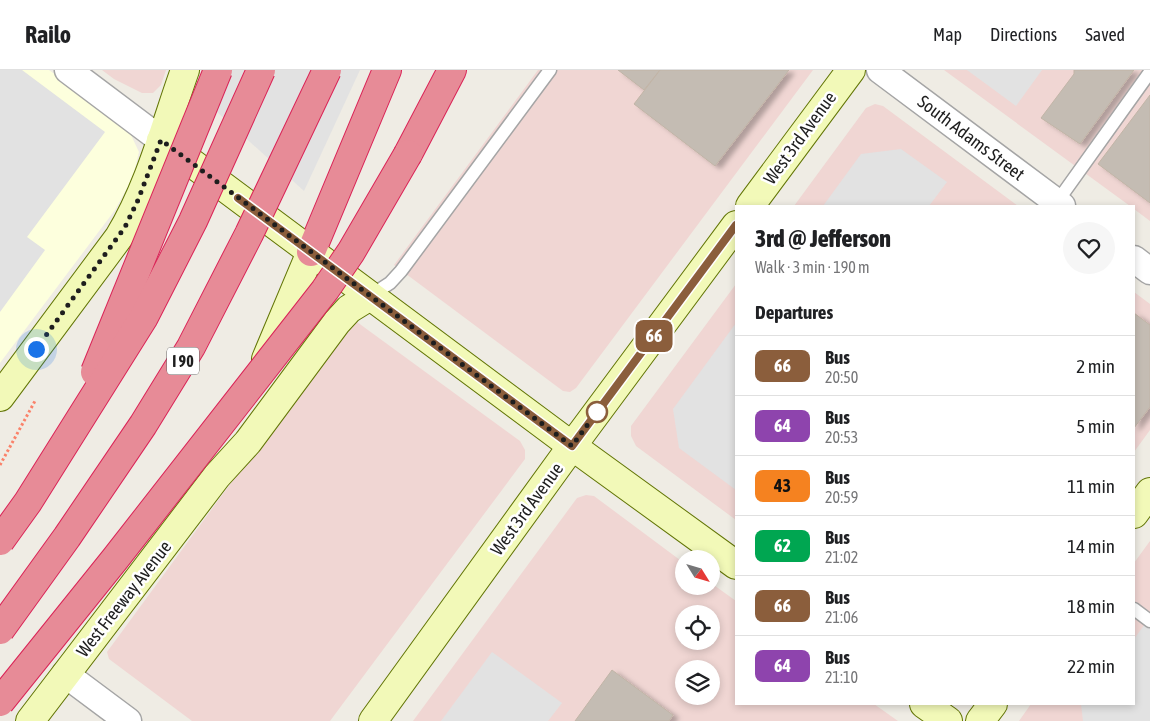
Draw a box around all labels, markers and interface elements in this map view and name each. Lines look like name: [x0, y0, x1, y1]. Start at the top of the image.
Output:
text: Railo: [25, 21, 71, 48]
text: Map: [933, 24, 962, 45]
text: Directions: [990, 24, 1057, 45]
text: Saved: [1085, 24, 1125, 45]
street label: West 3rd Avenue: [759, 87, 840, 188]
street label: South Adams Street: [914, 91, 1029, 185]
button: heart: [1063, 222, 1115, 274]
text: 3rd @ Jefferson: [755, 225, 891, 252]
text: Walk · 3 min · 190 m: [755, 258, 869, 276]
text: Departures: [755, 301, 833, 323]
line badge: 66: [632, 320, 676, 352]
text: 66: [646, 325, 662, 346]
your location: [24, 337, 49, 362]
text: Bus: [825, 346, 850, 368]
road number: I 90: [167, 348, 199, 374]
text: 66: [774, 355, 791, 376]
text: 2 min: [1076, 355, 1115, 377]
text: 20:50: [825, 368, 858, 386]
unlabelled marker: [586, 401, 608, 423]
text: Bus: [825, 406, 850, 428]
text: 64: [774, 415, 791, 436]
text: 5 min: [1076, 415, 1115, 437]
text: 20:53: [825, 428, 858, 446]
street label: West 3rd Avenue: [486, 458, 567, 559]
text: Bus: [825, 466, 850, 488]
text: 43: [774, 475, 791, 496]
text: 11 min: [1067, 475, 1115, 497]
text: 20:59: [825, 488, 858, 506]
text: Bus: [825, 526, 850, 548]
text: 62: [774, 535, 791, 556]
text: 14 min: [1067, 535, 1115, 557]
street label: West Freeway Avenue: [72, 536, 175, 661]
text: 21:02: [825, 548, 858, 566]
north arrow: [675, 550, 720, 595]
map controls: [675, 550, 720, 705]
text: Bus: [825, 586, 850, 608]
text: 66: [774, 595, 791, 616]
text: 18 min: [1067, 595, 1115, 617]
button: locate: [675, 605, 720, 650]
text: 21:06: [825, 608, 858, 626]
text: Bus: [825, 646, 850, 668]
text: 64: [774, 655, 791, 676]
text: 22 min: [1067, 655, 1115, 677]
button: layers: [675, 660, 720, 705]
text: 21:10: [825, 668, 858, 686]

